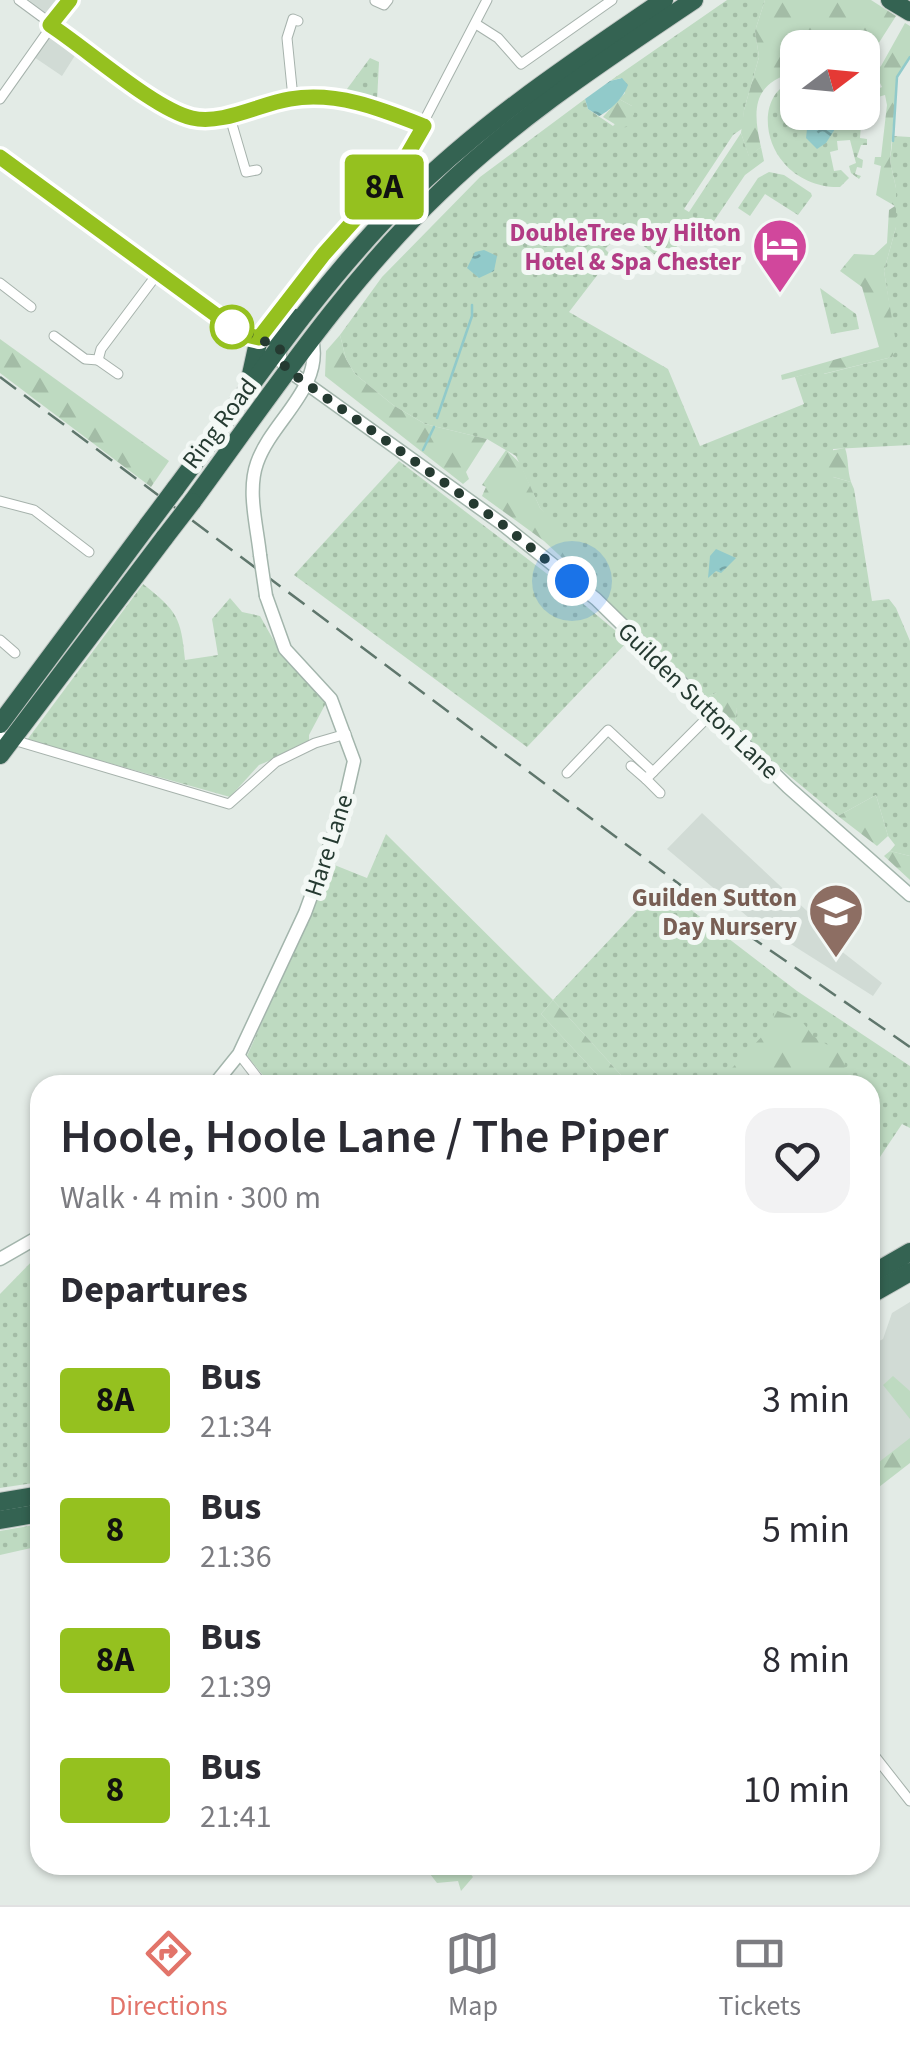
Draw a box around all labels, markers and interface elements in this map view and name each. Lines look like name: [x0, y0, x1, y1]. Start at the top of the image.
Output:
north arrow: [780, 30, 880, 130]
map controls: [780, 30, 880, 130]
line badge: 8A: [339, 154, 429, 220]
text: 8A: [365, 162, 403, 212]
place label: DoubleTree by Hilton Hotel & Spa Chester: [510, 215, 741, 280]
hotel icon: DoubleTree by Hilton Hotel & Spa Chester: [750, 216, 810, 295]
unlabelled marker: [211, 306, 253, 348]
street label: Ring Road: [174, 371, 266, 476]
your location: [547, 556, 597, 606]
street label: Guilden Sutton Lane: [609, 614, 787, 787]
street label: Hare Lane: [296, 790, 362, 901]
place label: Guilden Sutton Day Nursery: [632, 880, 797, 945]
school or university icon: Guilden Sutton Day Nursery: [806, 881, 866, 960]
text: Hoole, Hoole Lane / The Piper: [60, 1103, 669, 1171]
button: heart: [745, 1108, 850, 1213]
text: Walk · 4 min · 300 m: [60, 1175, 321, 1221]
text: Departures: [60, 1263, 248, 1317]
text: Bus: [200, 1350, 261, 1404]
text: 3 min: [762, 1373, 850, 1427]
text: 8A: [96, 1375, 134, 1425]
text: 21:34: [200, 1404, 272, 1450]
text: Bus: [200, 1480, 261, 1534]
text: 5 min: [762, 1503, 850, 1557]
text: 8: [106, 1505, 124, 1555]
text: 21:36: [200, 1534, 272, 1580]
text: Bus: [200, 1610, 261, 1664]
text: 8 min: [762, 1633, 850, 1687]
text: 8A: [96, 1635, 134, 1685]
text: 21:39: [200, 1664, 272, 1710]
text: Bus: [200, 1740, 261, 1794]
text: 10 min: [743, 1763, 850, 1817]
text: 8: [106, 1765, 124, 1815]
text: 21:41: [200, 1794, 272, 1840]
tab: Directions: [109, 1926, 227, 2026]
tab: Map: [445, 1926, 500, 2026]
tab: Tickets: [718, 1926, 801, 2026]

